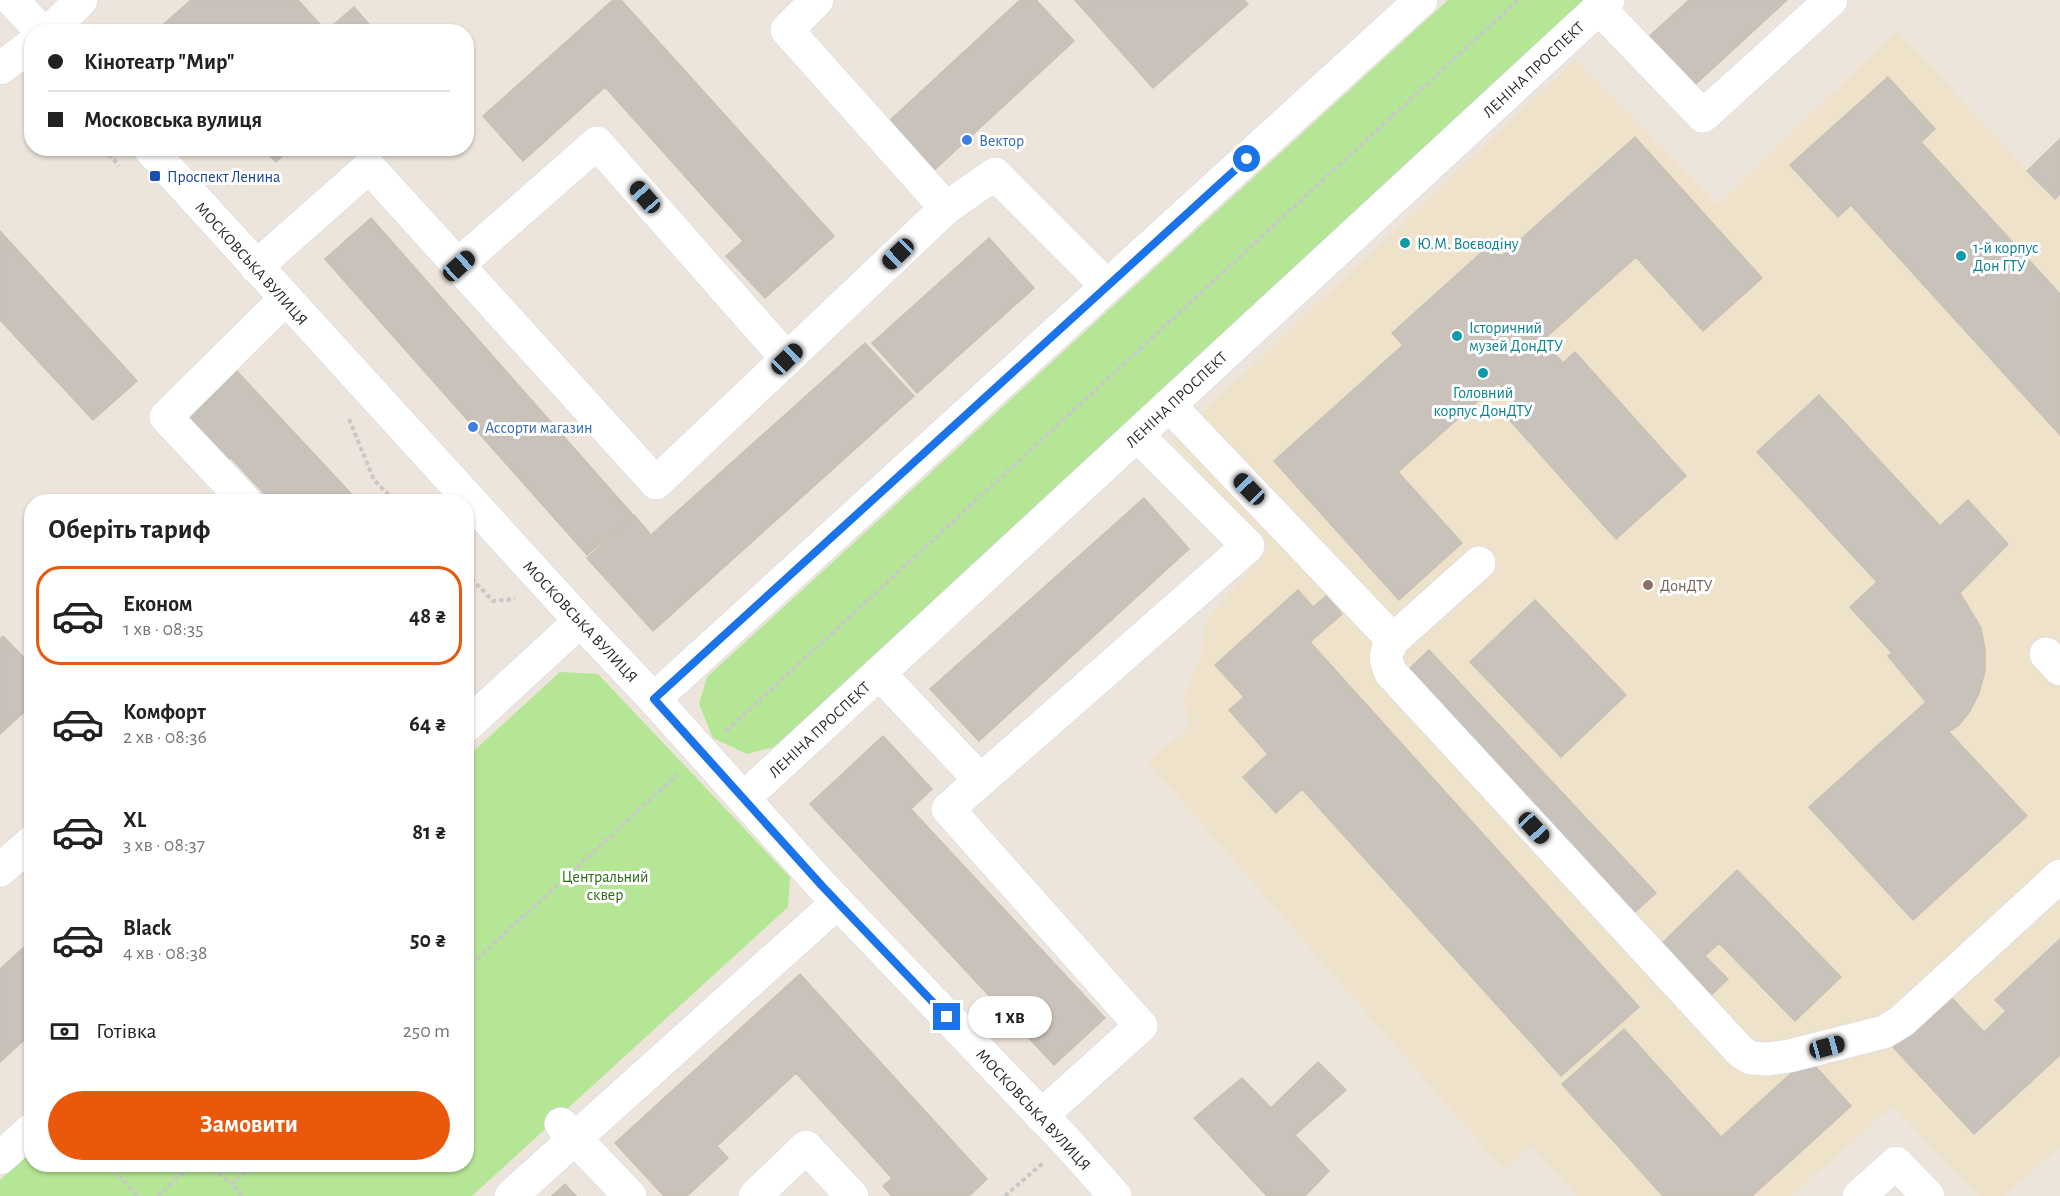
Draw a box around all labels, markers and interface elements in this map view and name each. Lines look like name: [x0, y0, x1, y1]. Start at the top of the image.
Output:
street label: ЛЕНІНА ПРОСПЕКТ: [1480, 19, 1588, 121]
text: Кінотеатр "Мир": [84, 51, 235, 73]
text: Московська вулиця: [84, 109, 262, 131]
marker: Вектор: [960, 133, 974, 147]
place label: Вектор: [979, 133, 1024, 149]
route start: [1233, 145, 1260, 172]
marker: Проспект Ленина: [148, 169, 162, 183]
place label: Проспект Ленина: [167, 169, 280, 185]
car: [626, 178, 664, 216]
street label: МОСКОВСЬКА ВУЛИЦЯ: [192, 199, 310, 328]
car: [879, 235, 917, 273]
marker: Ю.М. Воєводіну: [1398, 236, 1412, 250]
place label: Ю.М. Воєводіну: [1417, 236, 1519, 253]
place label: 1-й корпус Дон ГТУ: [1973, 240, 2039, 274]
car: [440, 247, 478, 285]
marker: 1-й корпус Дон ГТУ: [1954, 249, 1968, 263]
place label: Історичний музей ДонДТУ: [1469, 320, 1563, 355]
marker: Історичний музей ДонДТУ: [1450, 329, 1464, 343]
car: [768, 340, 806, 378]
street label: ЛЕНІНА ПРОСПЕКТ: [1123, 349, 1231, 451]
marker: Головний корпус ДонДТУ: [1476, 366, 1490, 380]
place label: Головний корпус ДонДТУ: [1433, 385, 1533, 420]
marker: Ассорти магазин: [466, 420, 480, 434]
place label: Ассорти магазин: [485, 420, 593, 436]
car: [1230, 470, 1268, 508]
text: Оберіть тариф: [48, 516, 210, 543]
street label: МОСКОВСЬКА ВУЛИЦЯ: [520, 558, 640, 685]
marker: ДонДТУ: [1641, 578, 1655, 592]
place label: ДонДТУ: [1660, 578, 1713, 594]
icon: car: [51, 589, 105, 643]
text: Економ: [123, 593, 193, 615]
text: 48 ₴: [409, 605, 447, 627]
text: 1 хв · 08:35: [123, 619, 204, 639]
street label: ЛЕНІНА ПРОСПЕКТ: [766, 679, 874, 781]
icon: car: [51, 697, 105, 751]
text: Комфорт: [123, 701, 206, 723]
text: 64 ₴: [409, 713, 447, 735]
text: 2 хв · 08:36: [123, 727, 207, 747]
icon: car: [51, 805, 105, 859]
text: XL: [123, 809, 146, 831]
car: [1515, 809, 1553, 847]
text: 81 ₴: [412, 821, 447, 843]
text: 3 хв · 08:37: [123, 835, 205, 855]
park label: Центральний сквер: [561, 869, 649, 903]
icon: car: [51, 913, 105, 967]
text: Black: [123, 917, 171, 939]
text: 50 ₴: [410, 929, 447, 951]
text: 4 хв · 08:38: [123, 943, 208, 963]
callout: 1 хв: [968, 996, 1052, 1038]
route end: [933, 1003, 960, 1030]
text: 1 хв: [995, 1007, 1025, 1027]
icon: cash: [48, 1015, 81, 1048]
text: Готівка: [96, 1020, 157, 1042]
text: 250 m: [403, 1021, 450, 1041]
car: [1807, 1034, 1847, 1060]
street label: МОСКОВСЬКА ВУЛИЦЯ: [973, 1046, 1093, 1173]
button: Замовити: [48, 1091, 450, 1160]

